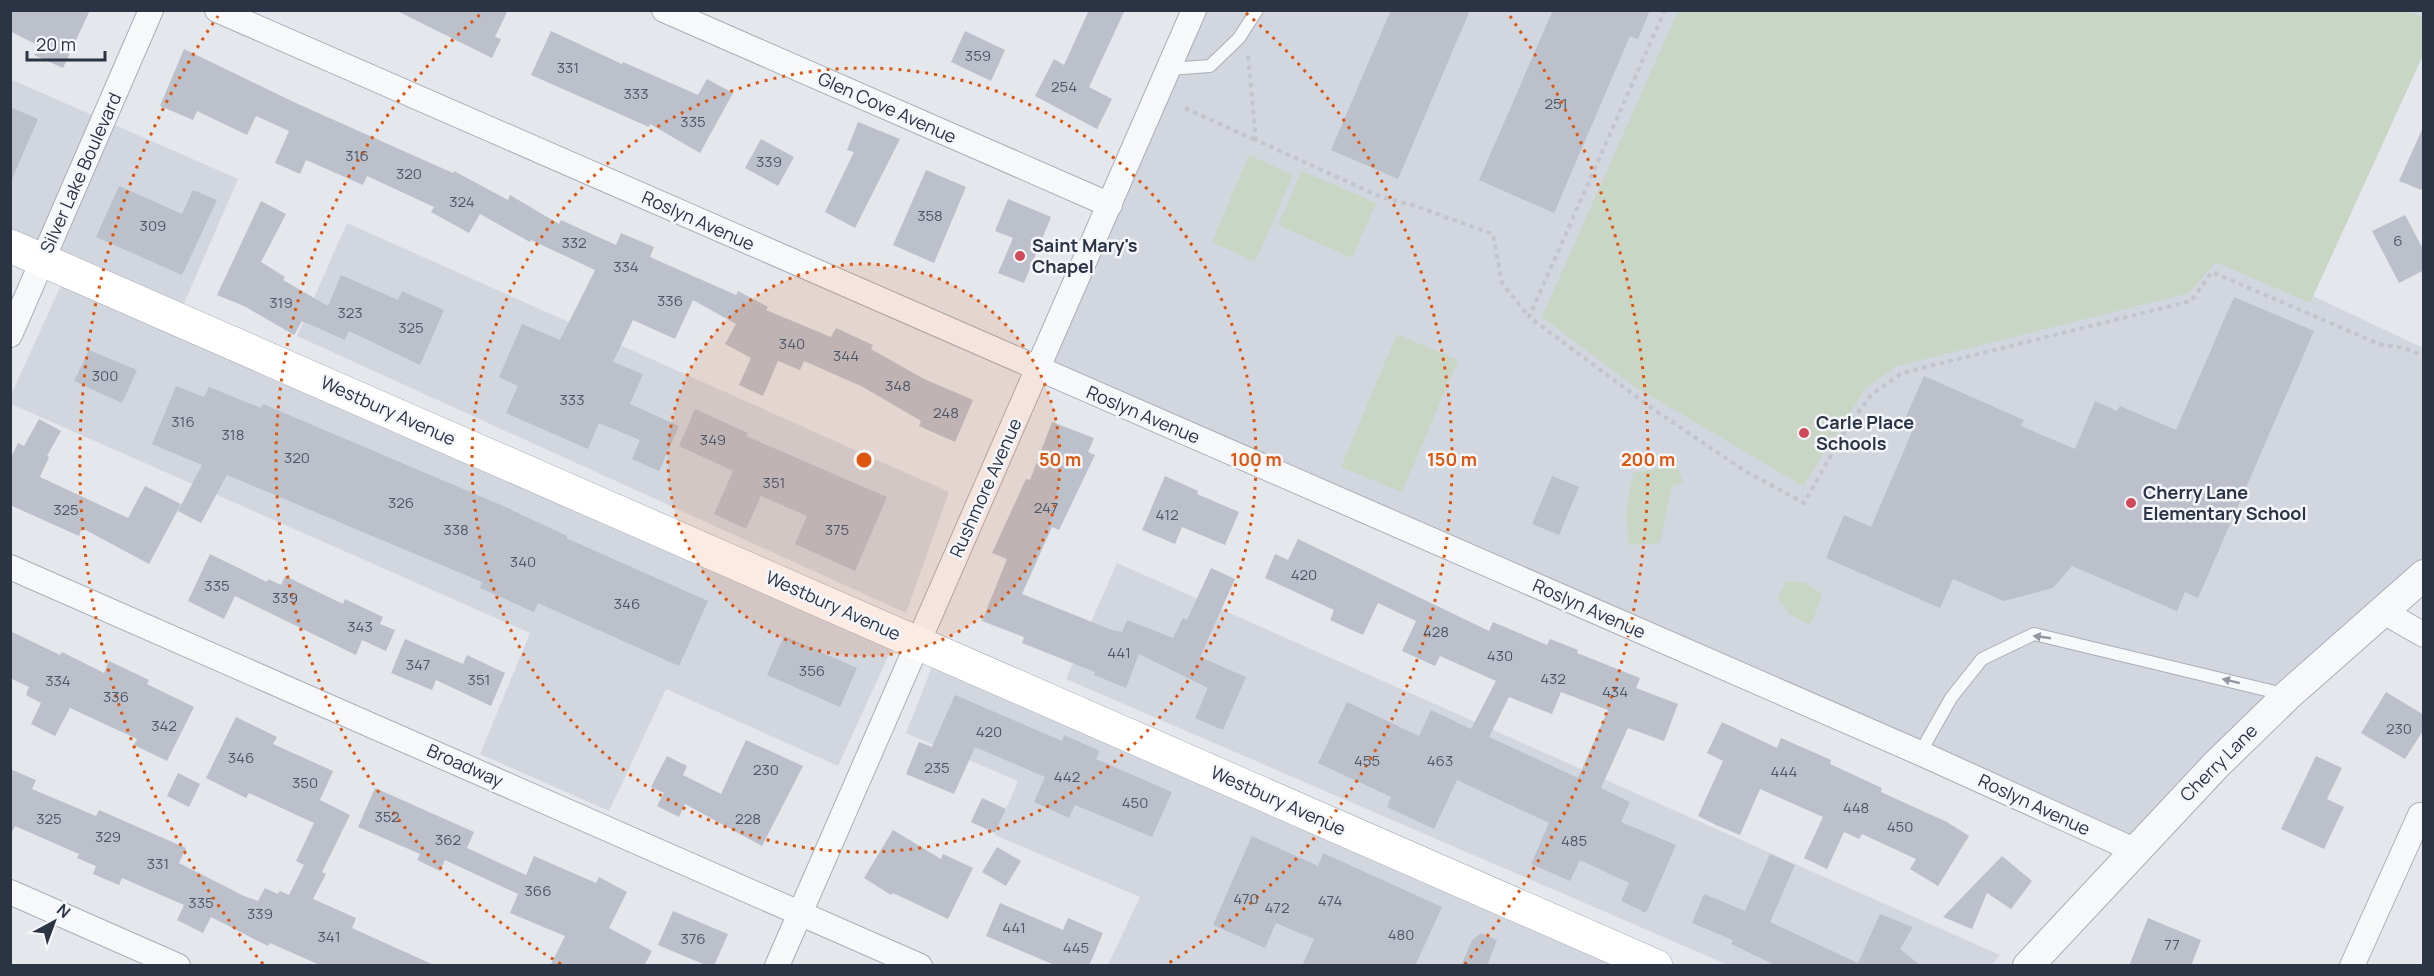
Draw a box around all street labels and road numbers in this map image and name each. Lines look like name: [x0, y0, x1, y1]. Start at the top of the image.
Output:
street label: Glen Cove Avenue: [814, 66, 960, 148]
street label: Silver Lake Boulevard: [34, 89, 126, 257]
street label: Roslyn Avenue: [638, 185, 759, 256]
street label: Westbury Avenue: [317, 370, 460, 451]
street label: Roslyn Avenue: [1083, 379, 1204, 449]
street label: Rushmore Avenue: [944, 414, 1027, 561]
street label: Westbury Avenue: [762, 565, 905, 646]
street label: Roslyn Avenue: [1529, 573, 1650, 644]
street label: Cherry Lane: [2174, 718, 2262, 806]
street label: Broadway: [424, 738, 508, 793]
street label: Westbury Avenue: [1207, 760, 1350, 841]
street label: Roslyn Avenue: [1975, 768, 2094, 841]

